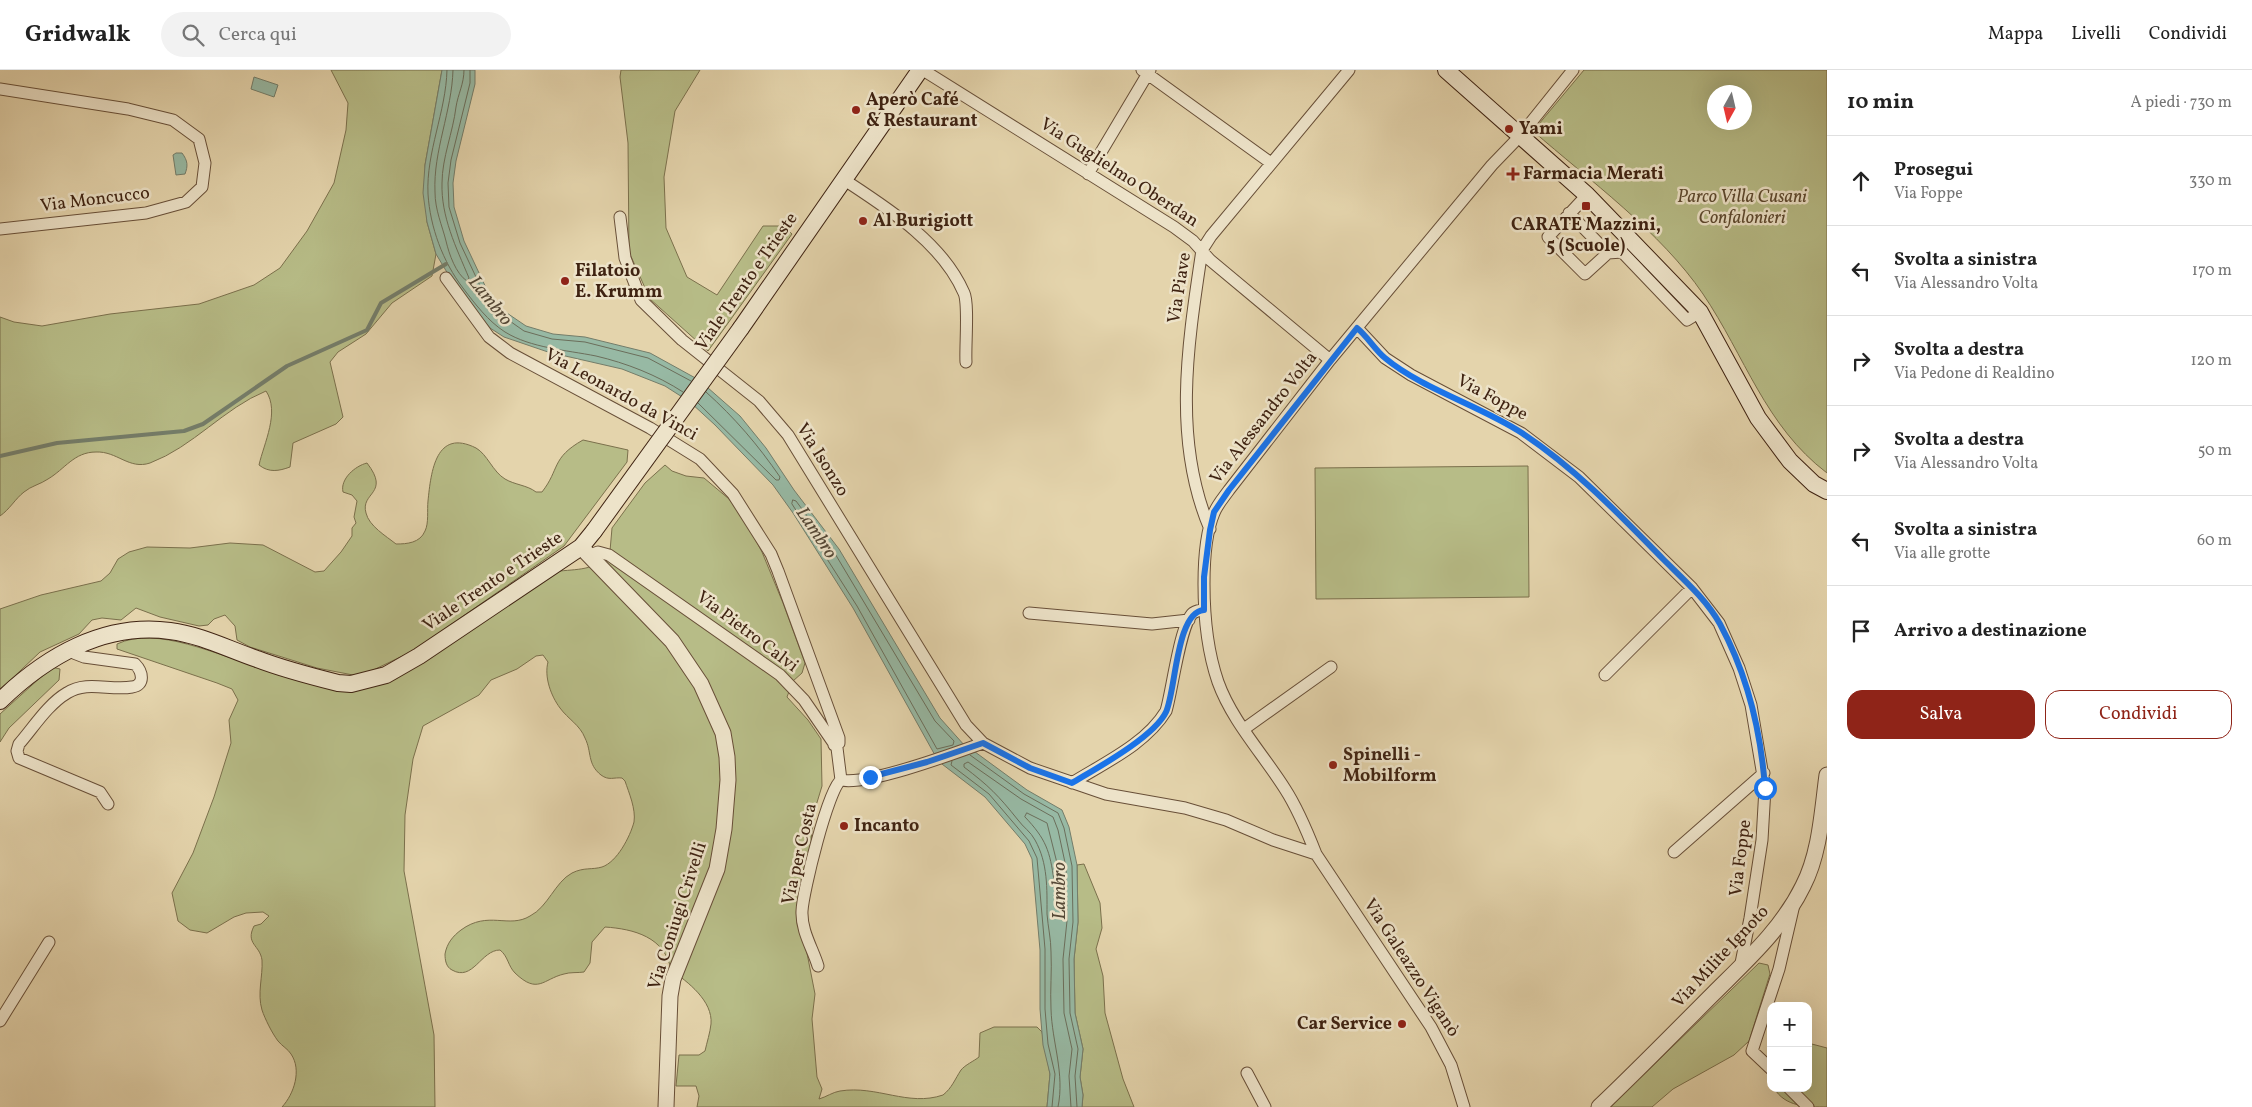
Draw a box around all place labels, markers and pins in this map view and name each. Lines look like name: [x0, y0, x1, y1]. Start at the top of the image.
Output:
place label: Aperò Café & Restaurant: [866, 88, 978, 134]
marker: Aperò Café & Restaurant: [850, 104, 862, 116]
place label: Yami: [1519, 117, 1563, 142]
marker: Yami: [1503, 123, 1515, 135]
place label: Farmacia Merati: [1523, 162, 1664, 187]
marker: Farmacia Merati: [1507, 168, 1519, 180]
marker: CARATE Mazzini, 5 (Scuole): [1580, 200, 1592, 212]
place label: Al Burigiott: [873, 209, 973, 234]
place label: CARATE Mazzini, 5 (Scuole): [1511, 213, 1661, 259]
marker: Al Burigiott: [857, 215, 869, 227]
place label: Filatoio E. Krumm: [575, 259, 662, 305]
marker: Filatoio E. Krumm: [559, 275, 571, 287]
place label: Spinelli - Mobilform: [1343, 743, 1437, 789]
marker: Spinelli - Mobilform: [1327, 759, 1339, 771]
place label: Incanto: [854, 814, 919, 839]
marker: Incanto: [838, 820, 850, 832]
place label: Car Service: [1297, 1012, 1392, 1037]
marker: Car Service: [1396, 1018, 1408, 1030]

